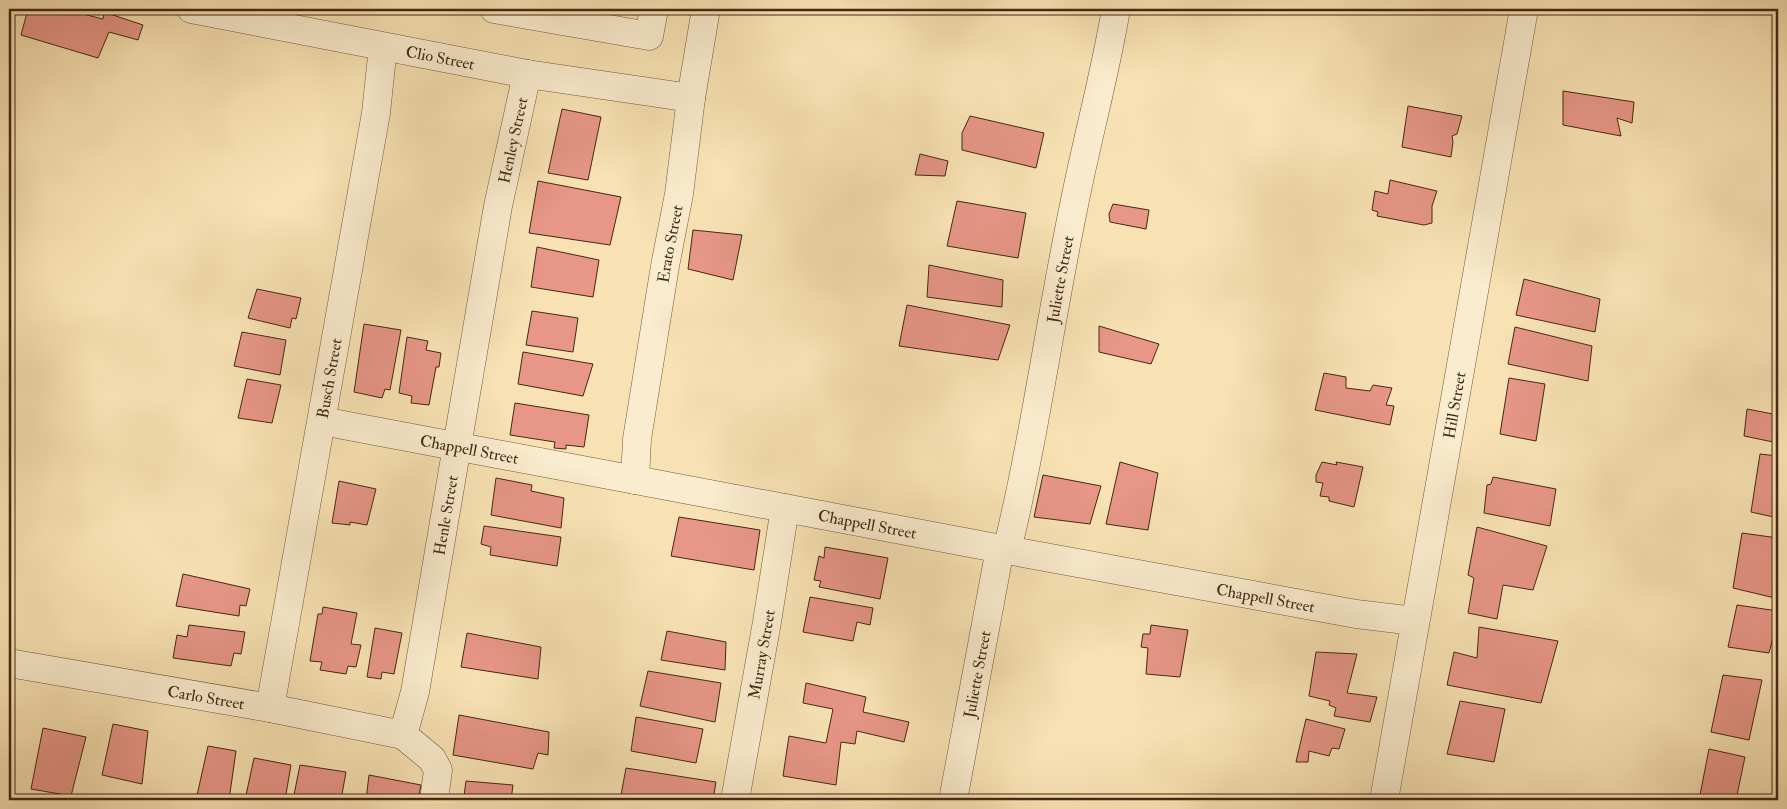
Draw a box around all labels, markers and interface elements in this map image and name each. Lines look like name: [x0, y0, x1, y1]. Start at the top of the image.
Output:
street label: Clio Street: [404, 42, 476, 75]
street label: Henley Street: [494, 96, 533, 185]
street label: Erato Street: [653, 203, 688, 284]
street label: Juliette Street: [1043, 234, 1079, 326]
street label: Busch Street: [313, 337, 347, 420]
street label: Hill Street: [1439, 370, 1471, 440]
street label: Chappell Street: [418, 431, 520, 469]
street label: Henle Street: [430, 474, 463, 557]
street label: Chappell Street: [816, 506, 918, 544]
street label: Chappell Street: [1215, 580, 1316, 617]
street label: Murray Street: [744, 608, 780, 701]
street label: Juliette Street: [959, 629, 996, 721]
street label: Carlo Street: [166, 682, 246, 714]

